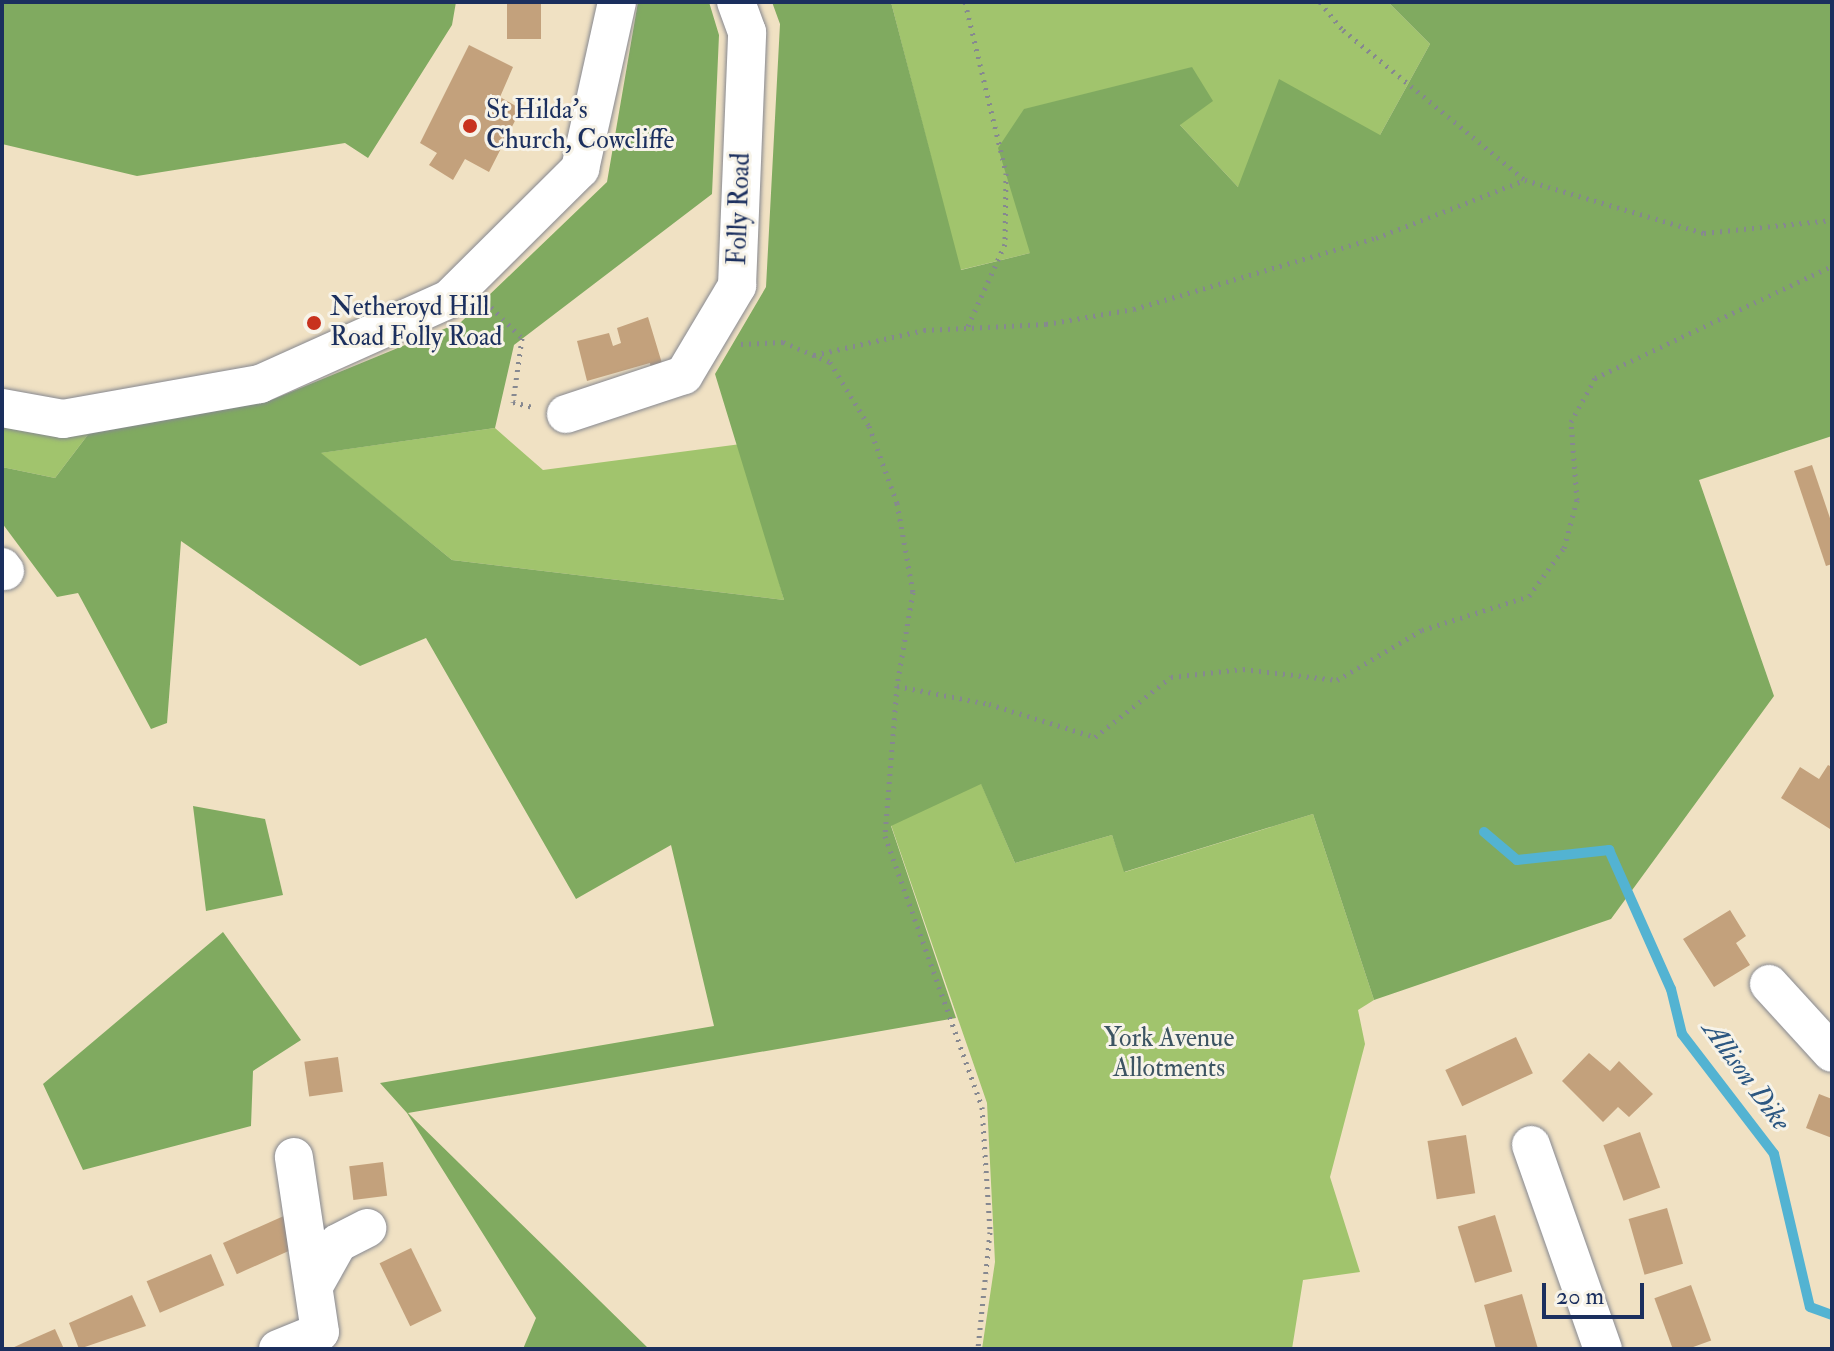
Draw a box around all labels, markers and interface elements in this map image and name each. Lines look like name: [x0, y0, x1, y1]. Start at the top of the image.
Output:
place label: St Hilda's Church, Cowcliffe: [486, 95, 674, 156]
marker: St Hilda's Church, Cowcliffe: [461, 117, 479, 135]
street label: Folly Road: [722, 152, 758, 266]
place label: Netheroyd Hill Road Folly Road: [330, 292, 502, 354]
marker: Netheroyd Hill Road Folly Road: [305, 314, 323, 332]
water label: Allison Dike: [1695, 1014, 1797, 1138]
park label: York Avenue Allotments: [1104, 1023, 1234, 1084]
scale bar: [1546, 1267, 1648, 1317]
text: 20 m: [1556, 1281, 1604, 1312]

